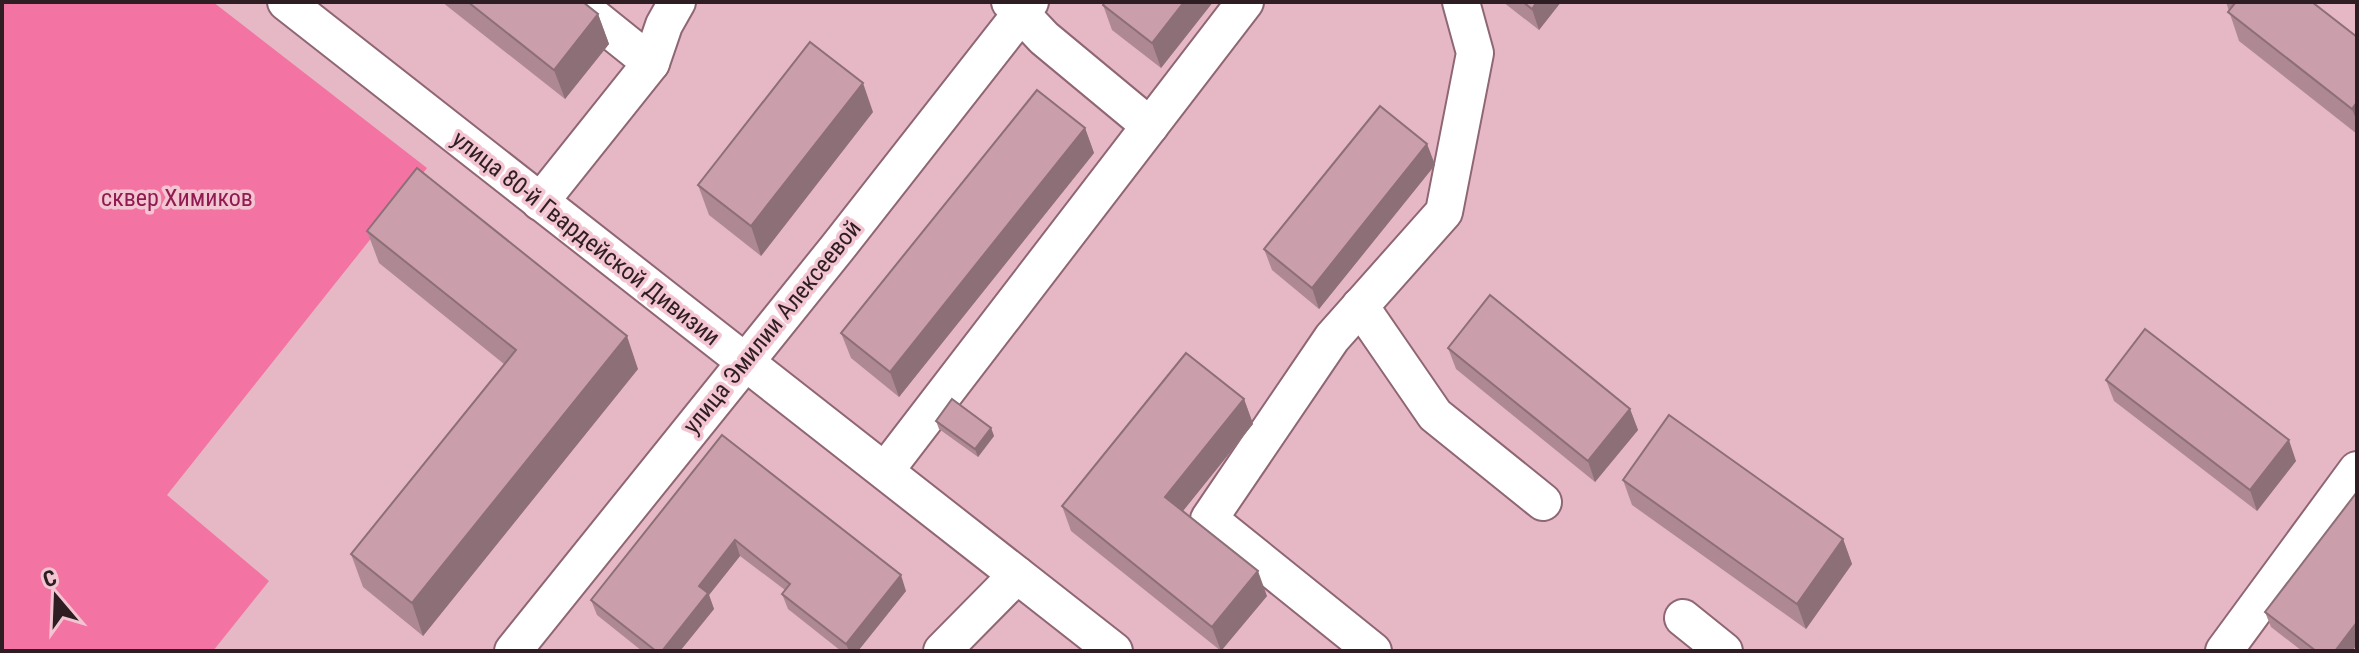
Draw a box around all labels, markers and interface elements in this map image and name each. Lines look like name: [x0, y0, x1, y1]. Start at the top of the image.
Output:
street label: улица 80-й Гвардейской Дивизии: [447, 125, 725, 351]
park label: сквер Химиков: [101, 184, 253, 212]
street label: улица Эмилии Алексеевой: [677, 215, 867, 439]
north arrow: [16, 557, 96, 637]
text: С: [40, 565, 60, 592]

